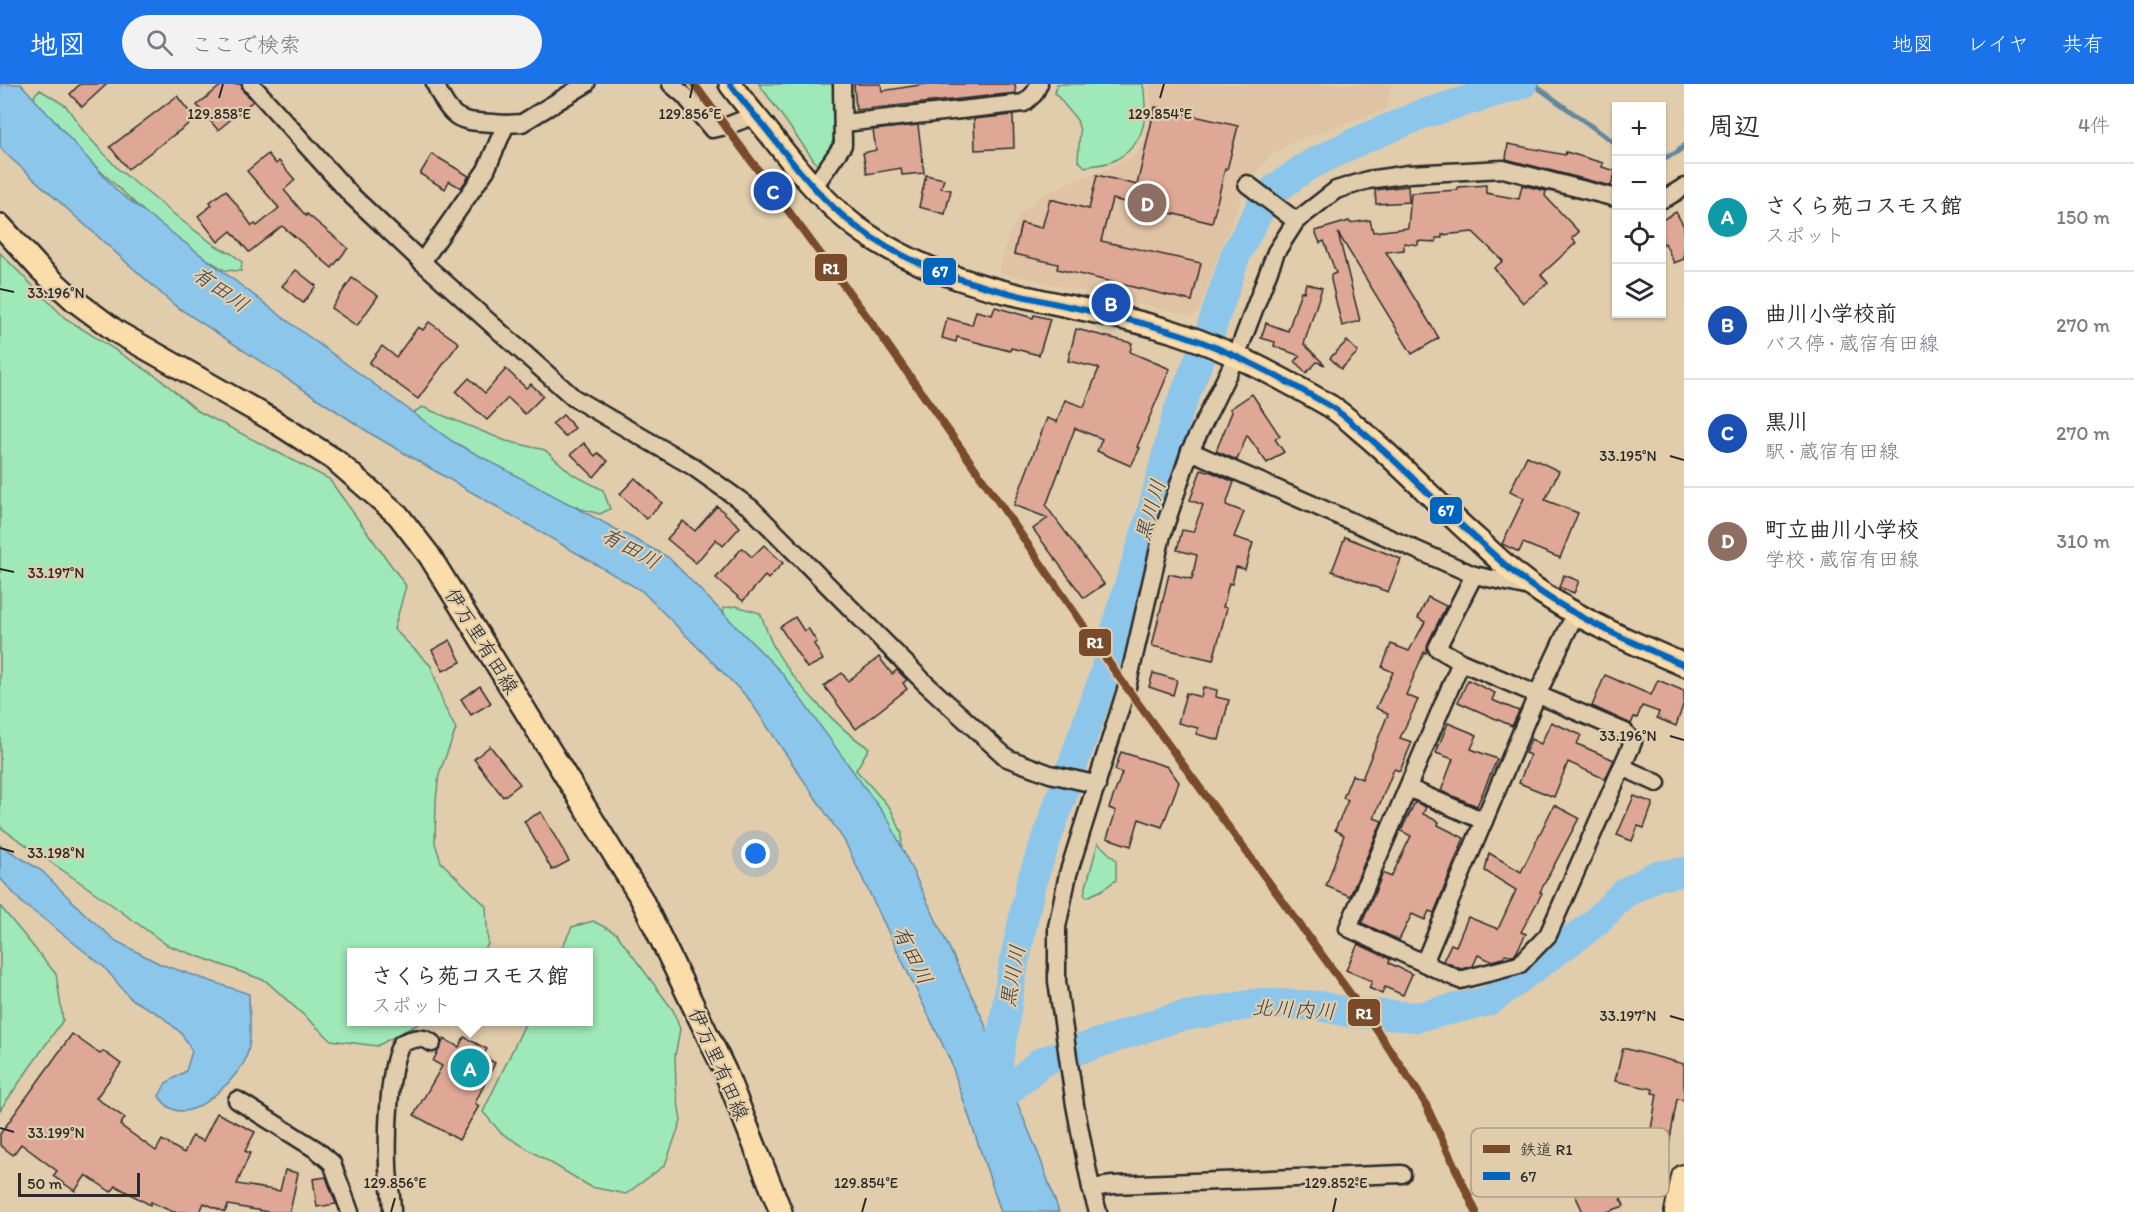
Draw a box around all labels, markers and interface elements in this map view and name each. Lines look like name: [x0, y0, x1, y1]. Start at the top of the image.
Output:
search box: [122, 15, 542, 69]
icon: search: [143, 26, 176, 59]
text: 地図: [30, 27, 86, 61]
text: ここで検索: [191, 31, 301, 58]
text: 地図: [1892, 31, 1934, 56]
text: レイヤ: [1967, 31, 2029, 56]
text: 共有: [2062, 31, 2104, 56]
map controls: [1612, 102, 1666, 318]
button: +: [1612, 102, 1666, 156]
text: 129.858°E: [187, 105, 251, 123]
text: 129.856°E: [658, 105, 722, 123]
text: 129.854°E: [1128, 105, 1192, 123]
text: 周辺: [1708, 110, 1760, 142]
text: 4件: [2078, 113, 2110, 137]
button: −: [1612, 156, 1666, 210]
pin: C: [754, 168, 792, 214]
pin: D: [1128, 180, 1166, 226]
text: さくら苑コスモス館: [1765, 192, 1962, 219]
text: A: [1721, 205, 1734, 229]
text: 150 m: [2057, 205, 2110, 229]
button: locate: [1612, 210, 1666, 264]
text: スポット: [1765, 223, 1845, 247]
line badge: R1: [814, 253, 848, 282]
line badge: 67: [922, 257, 957, 286]
text: R1: [822, 259, 840, 278]
water label: 有田川: [188, 261, 254, 317]
text: 67: [932, 262, 948, 281]
button: layers: [1612, 264, 1666, 318]
pin: B: [1092, 280, 1130, 326]
text: 33.196°N: [27, 284, 85, 302]
text: 曲川小学校前: [1765, 300, 1897, 327]
text: B: [1721, 313, 1734, 337]
text: 270 m: [2056, 313, 2110, 337]
text: バス停 · 蔵宿有田線: [1765, 331, 1939, 355]
text: 黒川: [1765, 408, 1809, 435]
text: C: [1721, 421, 1734, 445]
text: 270 m: [2056, 421, 2110, 445]
text: 駅 · 蔵宿有田線: [1765, 439, 1899, 463]
text: 33.195°N: [1599, 447, 1657, 465]
water label: 黒川川: [1129, 476, 1171, 544]
line badge: 67: [1429, 496, 1463, 525]
text: 67: [1438, 501, 1454, 520]
text: 町立曲川小学校: [1765, 516, 1919, 543]
water label: 有田川: [597, 522, 665, 574]
text: D: [1721, 529, 1734, 553]
text: 310 m: [2056, 529, 2110, 553]
text: 学校 · 蔵宿有田線: [1765, 547, 1919, 571]
text: 33.197°N: [28, 564, 84, 582]
street label: 伊万里有田線: [440, 584, 524, 698]
line badge: R1: [1078, 628, 1112, 657]
text: R1: [1086, 633, 1104, 652]
text: 33.196°N: [1599, 727, 1657, 745]
your location: [741, 839, 770, 868]
text: 33.198°N: [27, 844, 85, 862]
water label: 有田川: [888, 921, 938, 989]
water label: 黒川川: [994, 943, 1030, 1009]
popup: [347, 948, 593, 1026]
text: さくら苑コスモス館: [371, 962, 569, 989]
text: スポット: [371, 993, 451, 1017]
water label: 北川内川: [1251, 994, 1337, 1024]
line badge: R1: [1347, 998, 1381, 1027]
street label: 伊万里有田線: [684, 1004, 754, 1124]
text: R1: [1355, 1004, 1373, 1023]
text: 33.197°N: [1600, 1007, 1656, 1025]
pin: A: [450, 1046, 490, 1090]
text: 33.199°N: [27, 1124, 85, 1142]
legend: [1471, 1128, 1669, 1197]
text: 鉄道 R1: [1520, 1140, 1573, 1159]
text: 67: [1520, 1167, 1536, 1186]
scale bar: [18, 1170, 140, 1198]
text: 50 m: [27, 1174, 62, 1193]
text: 129.856°E: [363, 1174, 427, 1192]
text: 129.854°E: [834, 1174, 898, 1192]
text: 129.852°E: [1304, 1174, 1368, 1192]

